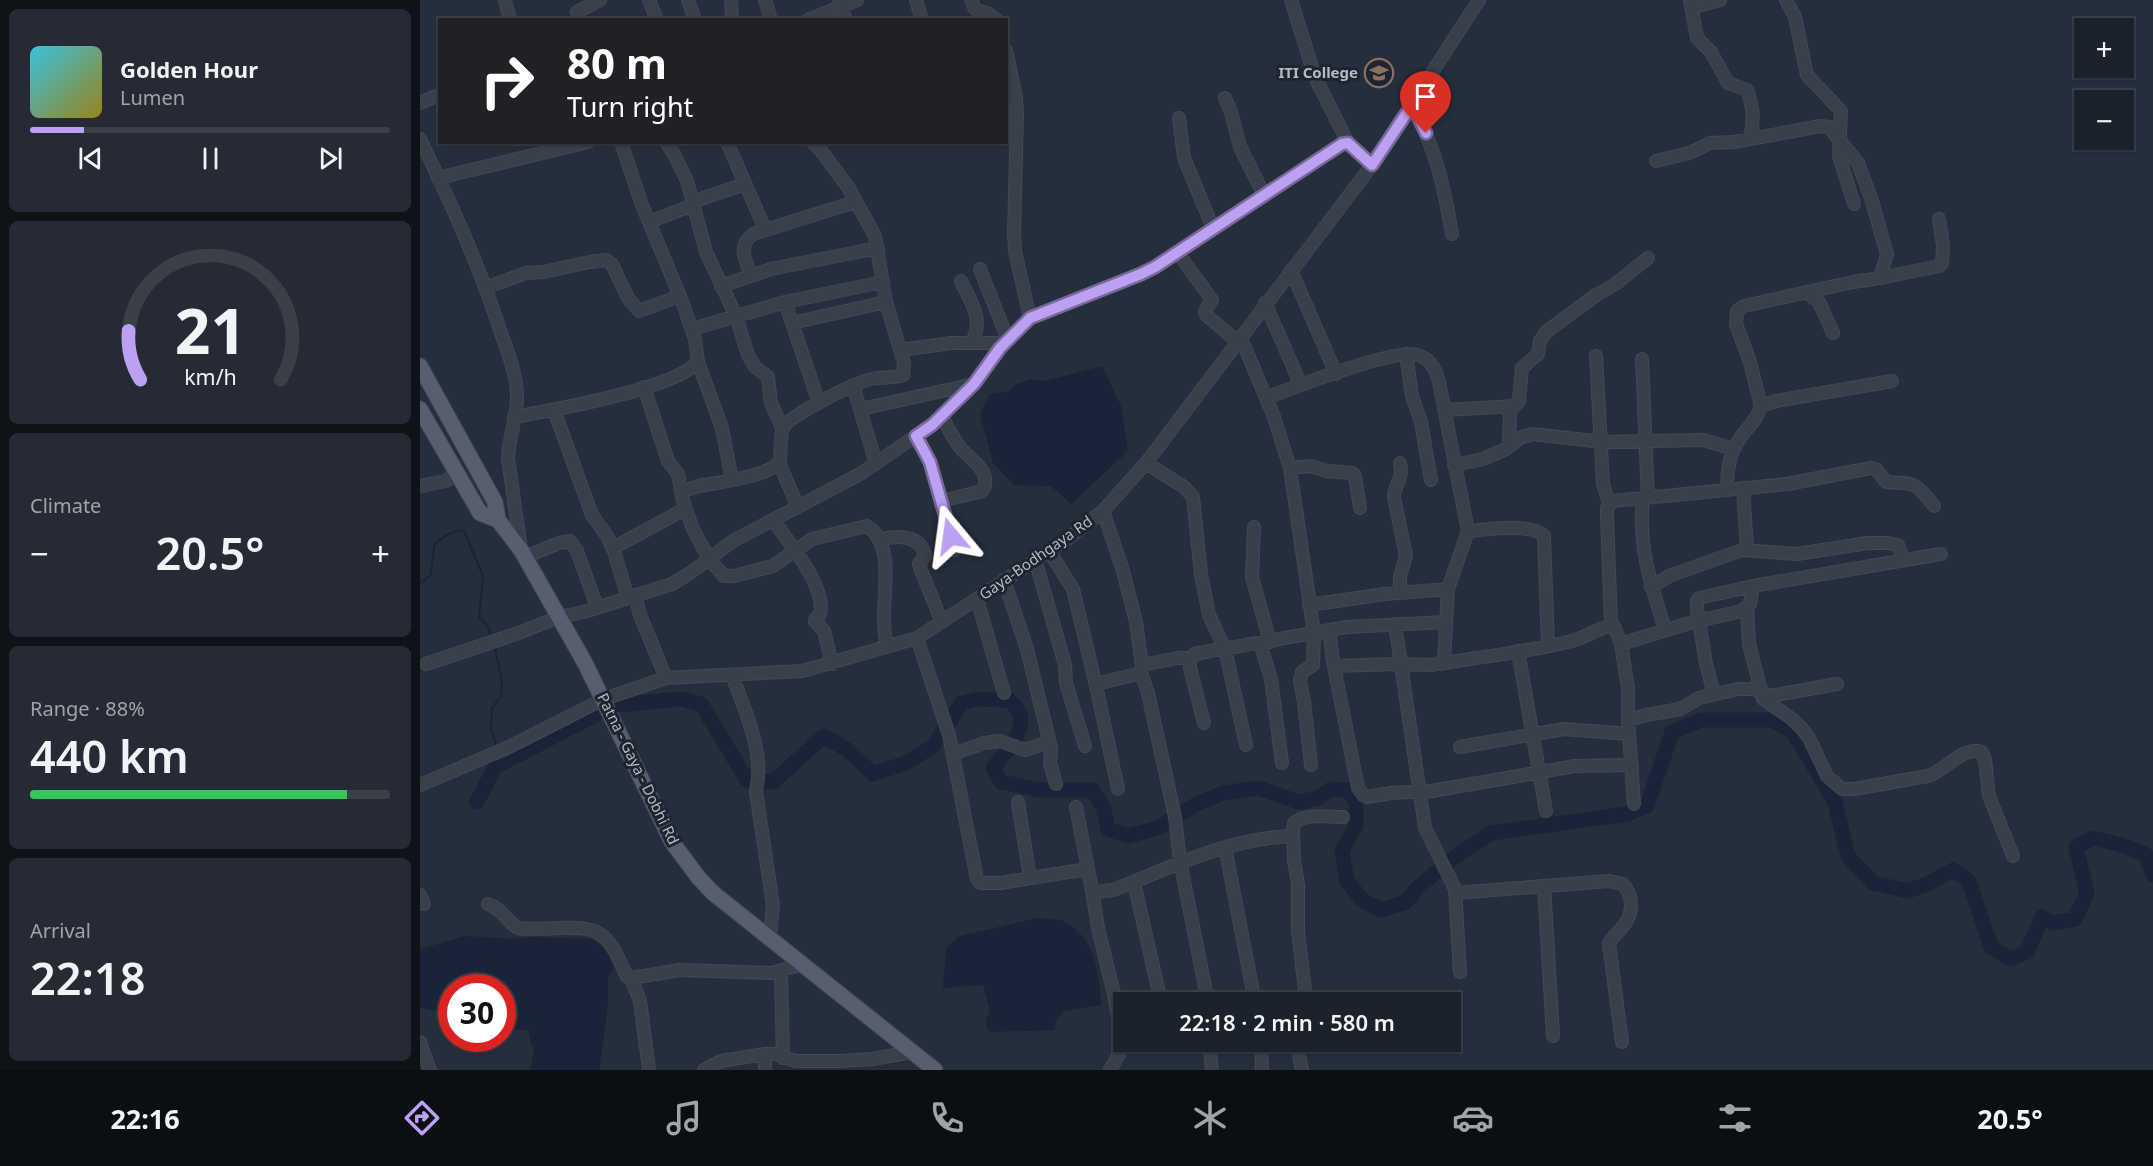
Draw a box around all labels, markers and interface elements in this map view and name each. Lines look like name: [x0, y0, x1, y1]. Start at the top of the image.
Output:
map controls: [2074, 18, 2134, 150]
button: +: [2074, 18, 2134, 78]
text: 80 m: [567, 34, 667, 91]
icon: right: [468, 42, 546, 120]
text: Golden Hour: [120, 54, 258, 84]
school or university icon: ITI College: [1363, 57, 1395, 89]
place label: ITI College: [1278, 62, 1358, 82]
pin: [1400, 71, 1451, 133]
icon: arrive: [1409, 80, 1442, 113]
text: Lumen: [120, 84, 185, 111]
text: Turn right: [567, 88, 693, 125]
button: −: [2074, 90, 2134, 150]
icon: previous: [74, 142, 107, 175]
icon: pause: [194, 142, 227, 175]
icon: next: [314, 142, 347, 175]
text: 21: [174, 287, 246, 372]
text: km/h: [184, 362, 236, 391]
text: Climate: [30, 492, 101, 519]
position arrow: [919, 504, 983, 568]
street label: Gaya-Bodhgaya Rd: [975, 511, 1096, 604]
text: 20.5°: [156, 522, 264, 583]
text: −: [30, 531, 49, 576]
text: +: [371, 531, 390, 576]
street label: Patna - Gaya - Dobhi Rd: [594, 690, 684, 848]
text: Range · 88%: [30, 695, 145, 722]
text: 440 km: [30, 725, 189, 786]
text: Arrival: [30, 917, 91, 944]
text: 22:18: [30, 947, 145, 1008]
speed limit sign: 30: [438, 974, 516, 1052]
text: 22:18 · 2 min · 580 m: [1179, 1007, 1395, 1037]
icon: directions: [401, 1097, 443, 1139]
icon: music: [663, 1097, 705, 1139]
icon: phone: [926, 1097, 968, 1139]
icon: climate: [1189, 1097, 1231, 1139]
icon: car: [1452, 1097, 1494, 1139]
icon: filters: [1714, 1097, 1756, 1139]
text: 22:16: [110, 1100, 180, 1137]
text: 20.5°: [1977, 1100, 2043, 1137]

